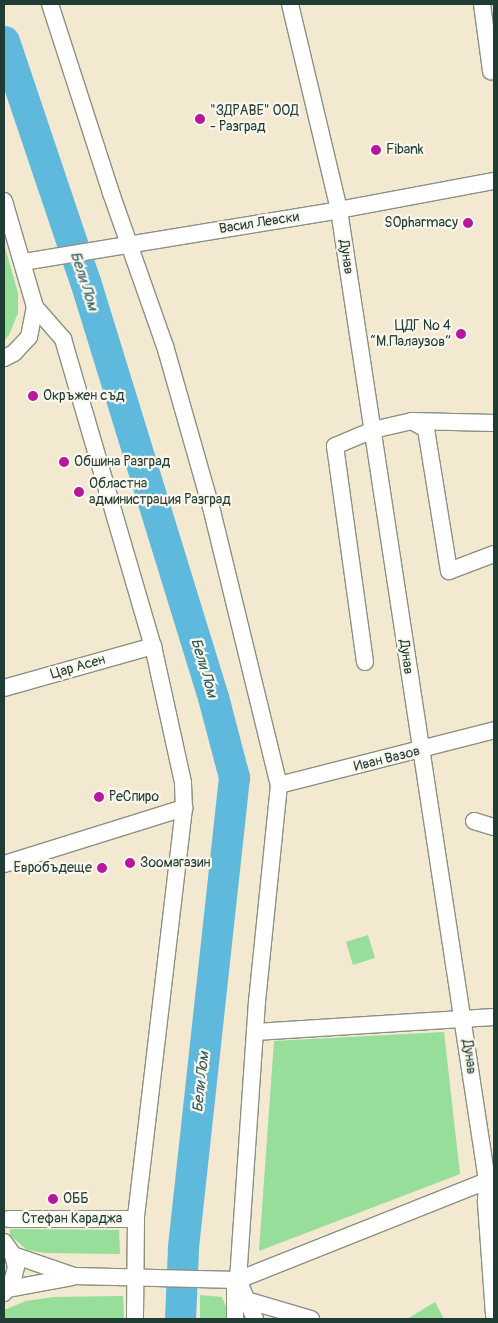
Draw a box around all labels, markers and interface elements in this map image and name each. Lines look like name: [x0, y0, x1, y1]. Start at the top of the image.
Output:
place label: "ЗДРАВЕ" ООД - Разград: [210, 103, 299, 136]
marker: "ЗДРАВЕ" ООД - Разград: [194, 113, 206, 125]
place label: Fibank: [386, 142, 424, 158]
marker: Fibank: [370, 144, 382, 156]
street label: Васил Левски: [218, 208, 300, 238]
place label: SOpharmacy: [384, 215, 458, 231]
marker: SOpharmacy: [462, 217, 474, 229]
street label: Дунав: [335, 239, 357, 275]
water label: Бели Лом: [66, 249, 102, 313]
place label: ЦДГ № 4 “М.Палаузов”: [370, 318, 451, 351]
marker: ЦДГ № 4 “М.Палаузов”: [455, 328, 467, 340]
place label: Окръжен съд: [43, 388, 124, 404]
marker: Окръжен съд: [27, 390, 39, 402]
place label: Обшина Разград: [74, 454, 170, 470]
marker: Обшина Разград: [58, 456, 70, 468]
place label: Областна администрация Разград: [89, 476, 231, 508]
marker: Областна администрация Разград: [73, 486, 85, 498]
water label: Бели Лом: [186, 636, 222, 700]
street label: Дунав: [395, 639, 417, 675]
street label: Цар Асен: [49, 651, 107, 683]
street label: Иван Вазов: [352, 743, 422, 775]
place label: РеСпиро: [109, 789, 159, 805]
marker: РеСпиро: [93, 791, 105, 803]
place label: Зоомагазин: [140, 855, 210, 871]
marker: Зоомагазин: [124, 857, 136, 869]
place label: Евробъдеще: [13, 860, 92, 876]
marker: Евробъдеще: [96, 862, 108, 874]
street label: Дунав: [458, 1039, 480, 1075]
water label: Бели Лом: [189, 1051, 213, 1113]
place label: ОББ: [63, 1191, 89, 1207]
marker: ОББ: [47, 1193, 59, 1205]
street label: Стефан Караджа: [22, 1211, 122, 1227]

